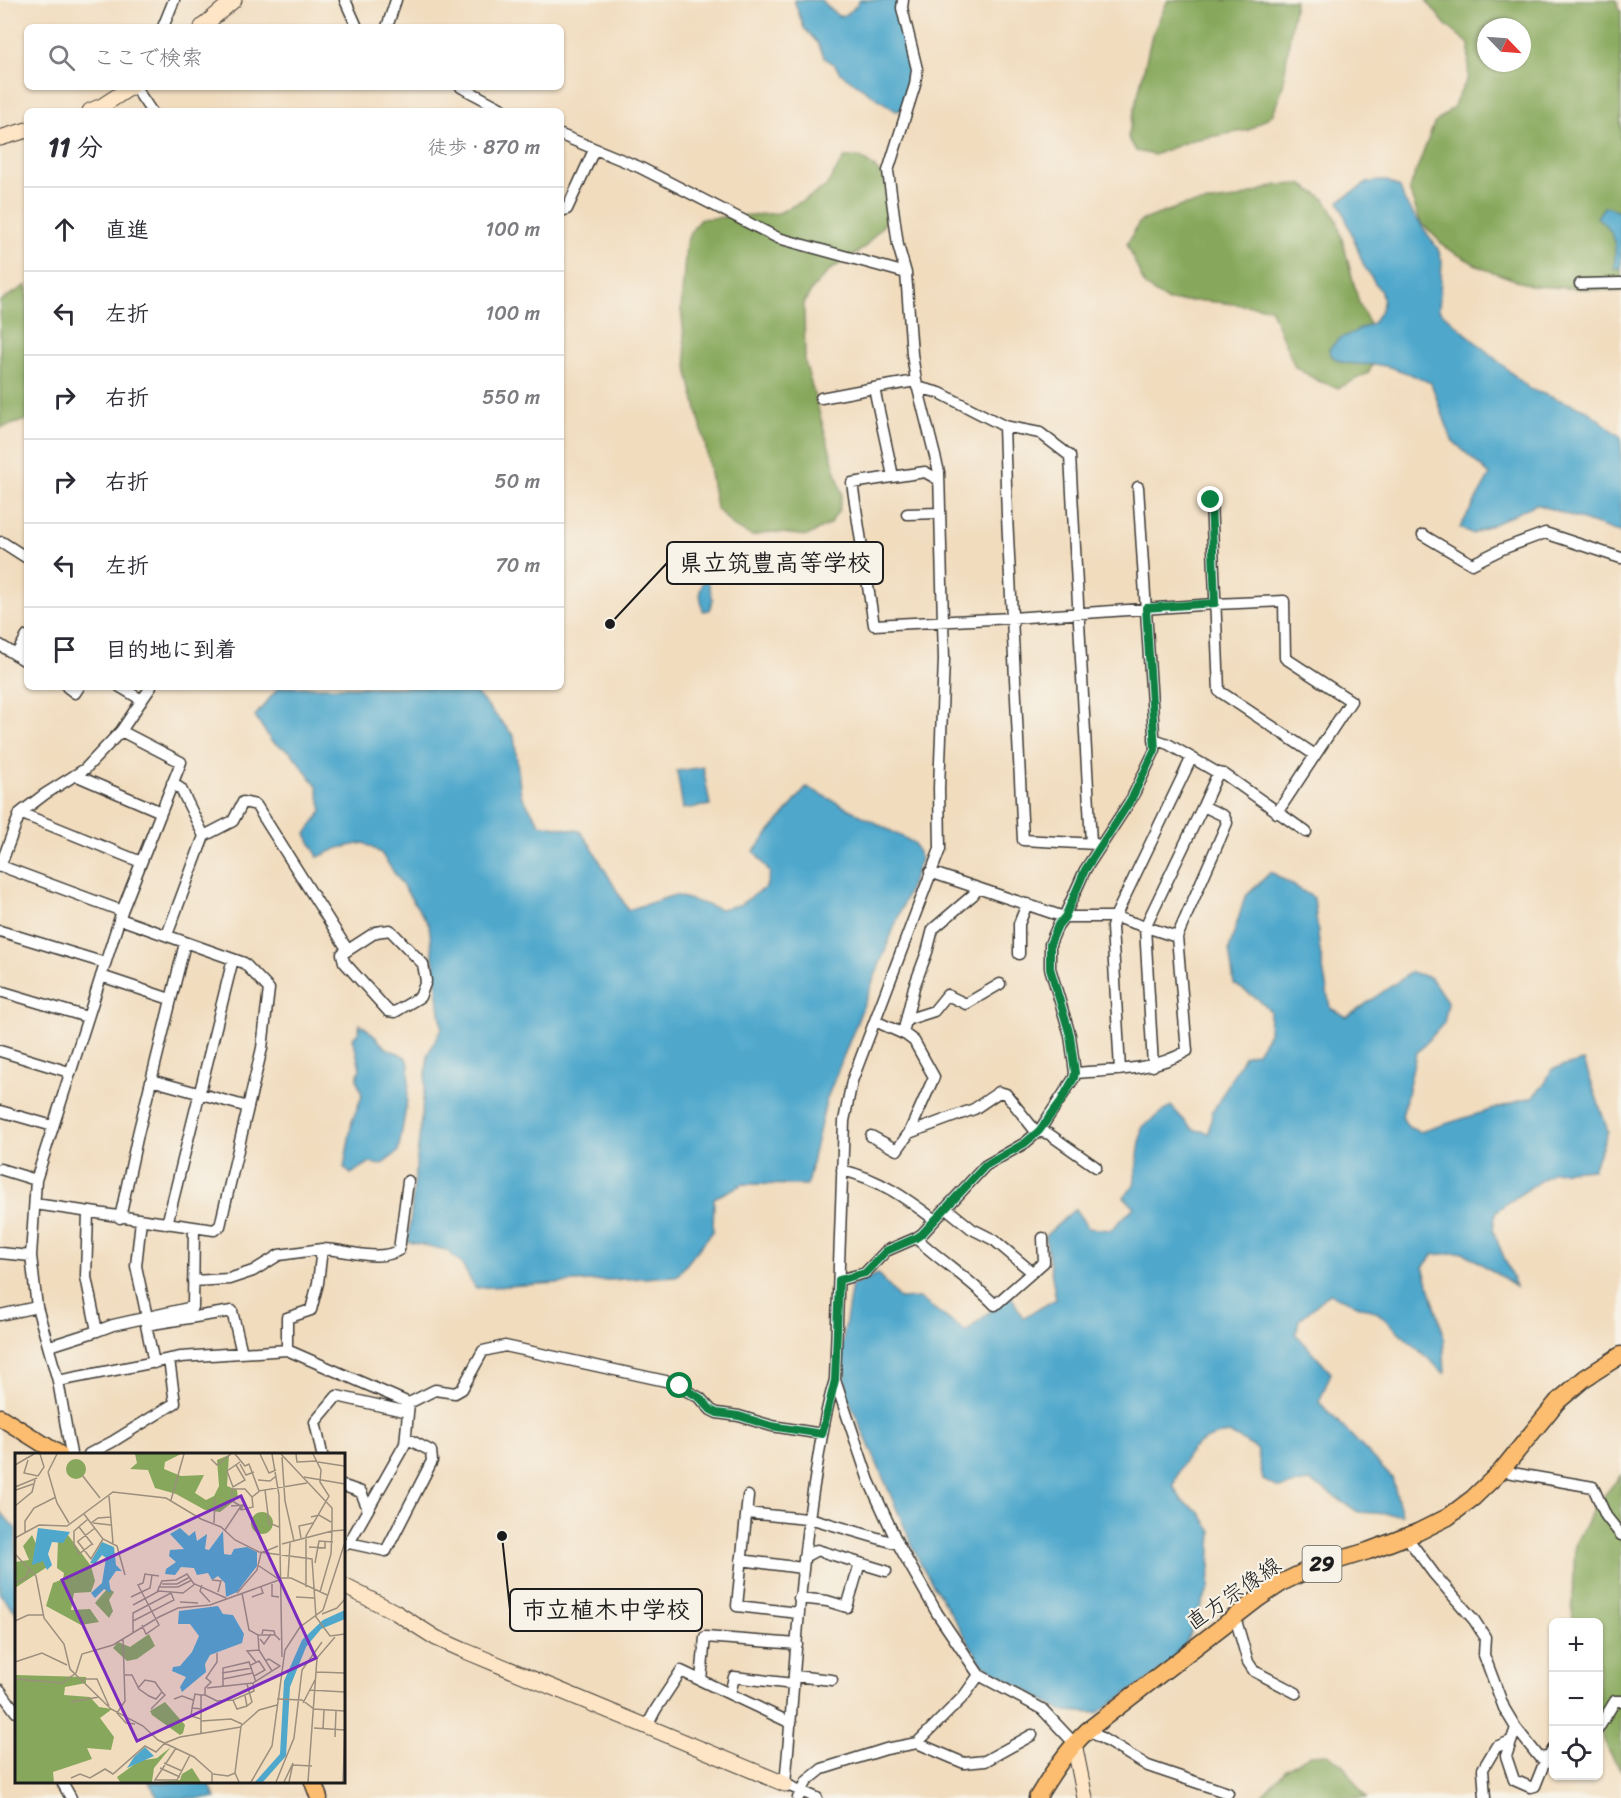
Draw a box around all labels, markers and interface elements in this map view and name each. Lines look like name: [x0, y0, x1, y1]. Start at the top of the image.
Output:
north arrow: [1477, 18, 1531, 72]
search box: [24, 24, 564, 90]
text: ここで検索: [93, 38, 203, 77]
icon: search: [45, 41, 78, 74]
text: 11 分: [48, 124, 103, 170]
text: 徒歩 · 870 m: [428, 130, 540, 165]
text: 直進: [105, 210, 149, 249]
text: 100 m: [486, 212, 540, 247]
icon: ahead: [48, 213, 81, 246]
text: 左折: [105, 294, 149, 333]
text: 100 m: [486, 296, 540, 331]
icon: left: [48, 297, 81, 330]
text: 右折: [105, 378, 149, 417]
text: 550 m: [482, 380, 540, 415]
icon: right: [48, 381, 81, 414]
text: 右折: [105, 462, 149, 501]
text: 50 m: [495, 464, 540, 499]
icon: right: [48, 465, 81, 498]
route end: [1197, 486, 1223, 512]
callout: 県立筑豊高等学校: [667, 542, 883, 584]
text: 県立筑豊高等学校: [679, 542, 871, 584]
text: 左折: [105, 546, 149, 585]
text: 70 m: [495, 548, 540, 583]
icon: left: [48, 549, 81, 582]
text: 目的地に到着: [105, 630, 237, 669]
icon: arrive: [48, 633, 81, 666]
route start: [666, 1372, 692, 1398]
inset map: [15, 1453, 345, 1783]
street label: 直方宗像線: [1177, 1546, 1290, 1641]
road number: 29: [1302, 1546, 1342, 1582]
callout: 市立植木中学校: [510, 1589, 702, 1631]
text: 市立植木中学校: [522, 1589, 690, 1631]
map controls: [1549, 1618, 1603, 1780]
button: +: [1549, 1618, 1603, 1672]
button: −: [1549, 1672, 1603, 1726]
button: locate: [1549, 1726, 1603, 1780]

